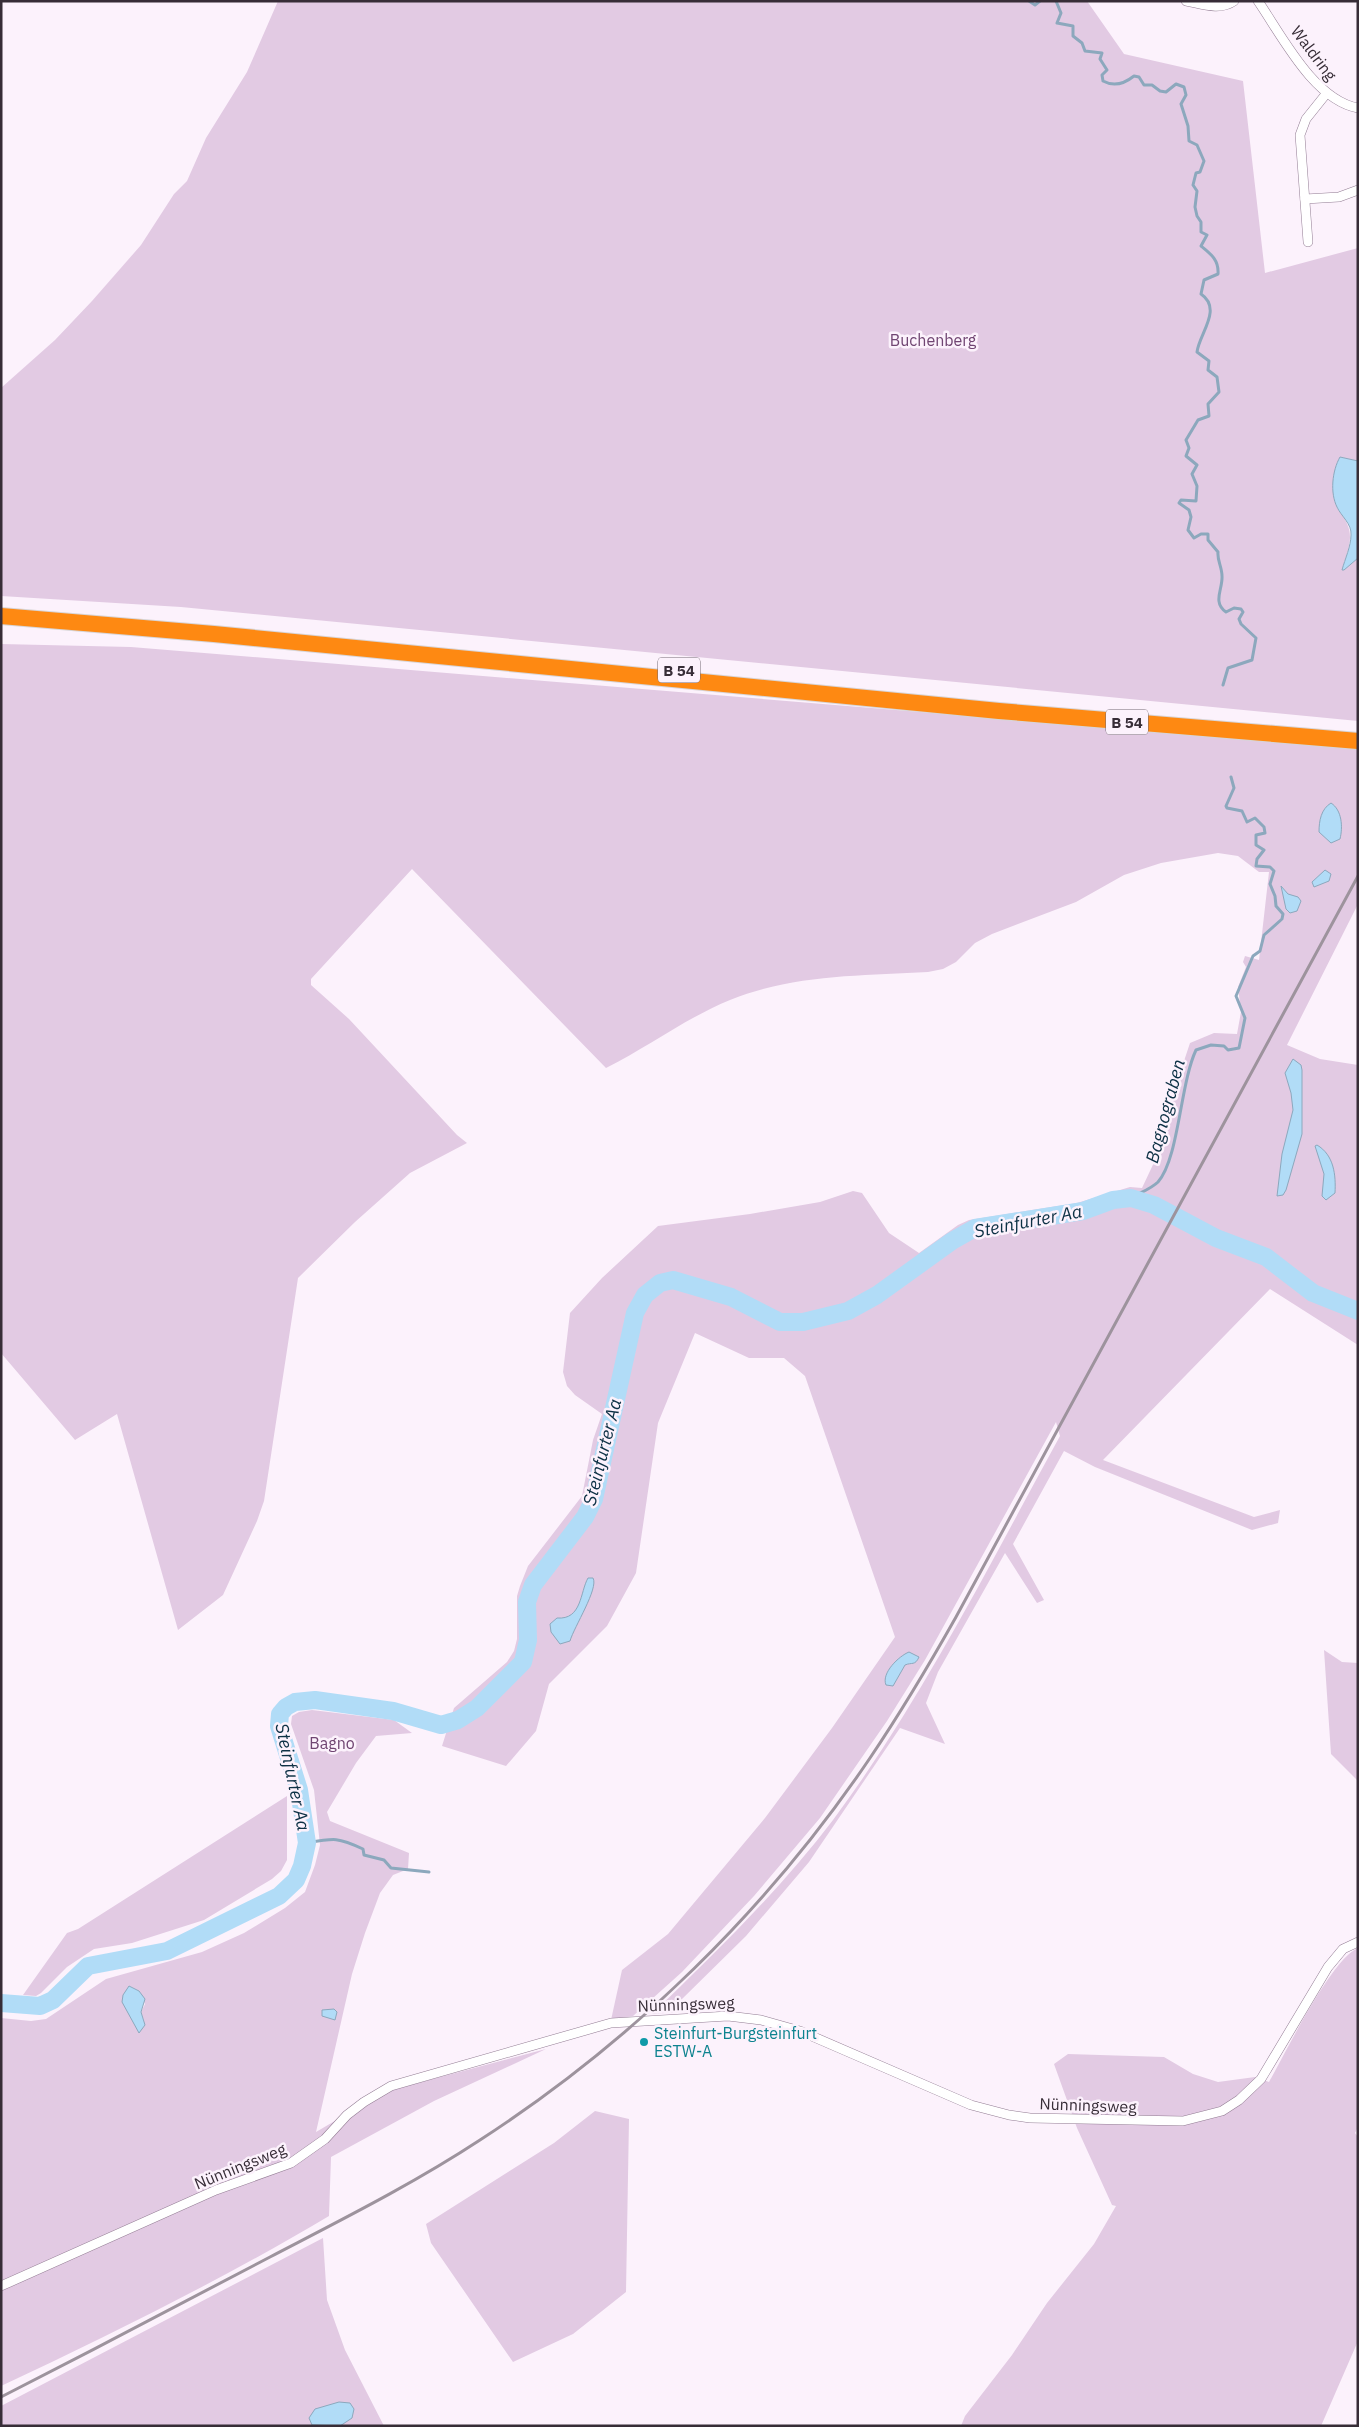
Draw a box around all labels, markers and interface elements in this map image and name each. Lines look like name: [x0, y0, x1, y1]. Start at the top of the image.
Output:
street label: Waldring: [1287, 22, 1341, 85]
park label: Buchenberg: [890, 330, 977, 350]
road number: B 54: [658, 658, 700, 682]
road number: B 54: [1106, 710, 1148, 734]
water label: Bagnograben: [1140, 1057, 1190, 1165]
water label: Steinfurter Aa: [972, 1199, 1084, 1243]
water label: Steinfurter Aa: [578, 1396, 626, 1508]
water label: Steinfurter Aa: [270, 1721, 316, 1833]
park label: Bagno: [309, 1733, 355, 1753]
street label: Nünningsweg: [637, 1992, 735, 2016]
place label: Steinfurt-Burgsteinfurt ESTW-A: [654, 2023, 817, 2061]
marker: Steinfurt-Burgsteinfurt ESTW-A: [638, 2036, 650, 2048]
street label: Nünningsweg: [1039, 2093, 1137, 2117]
street label: Nünningsweg: [191, 2138, 289, 2193]

